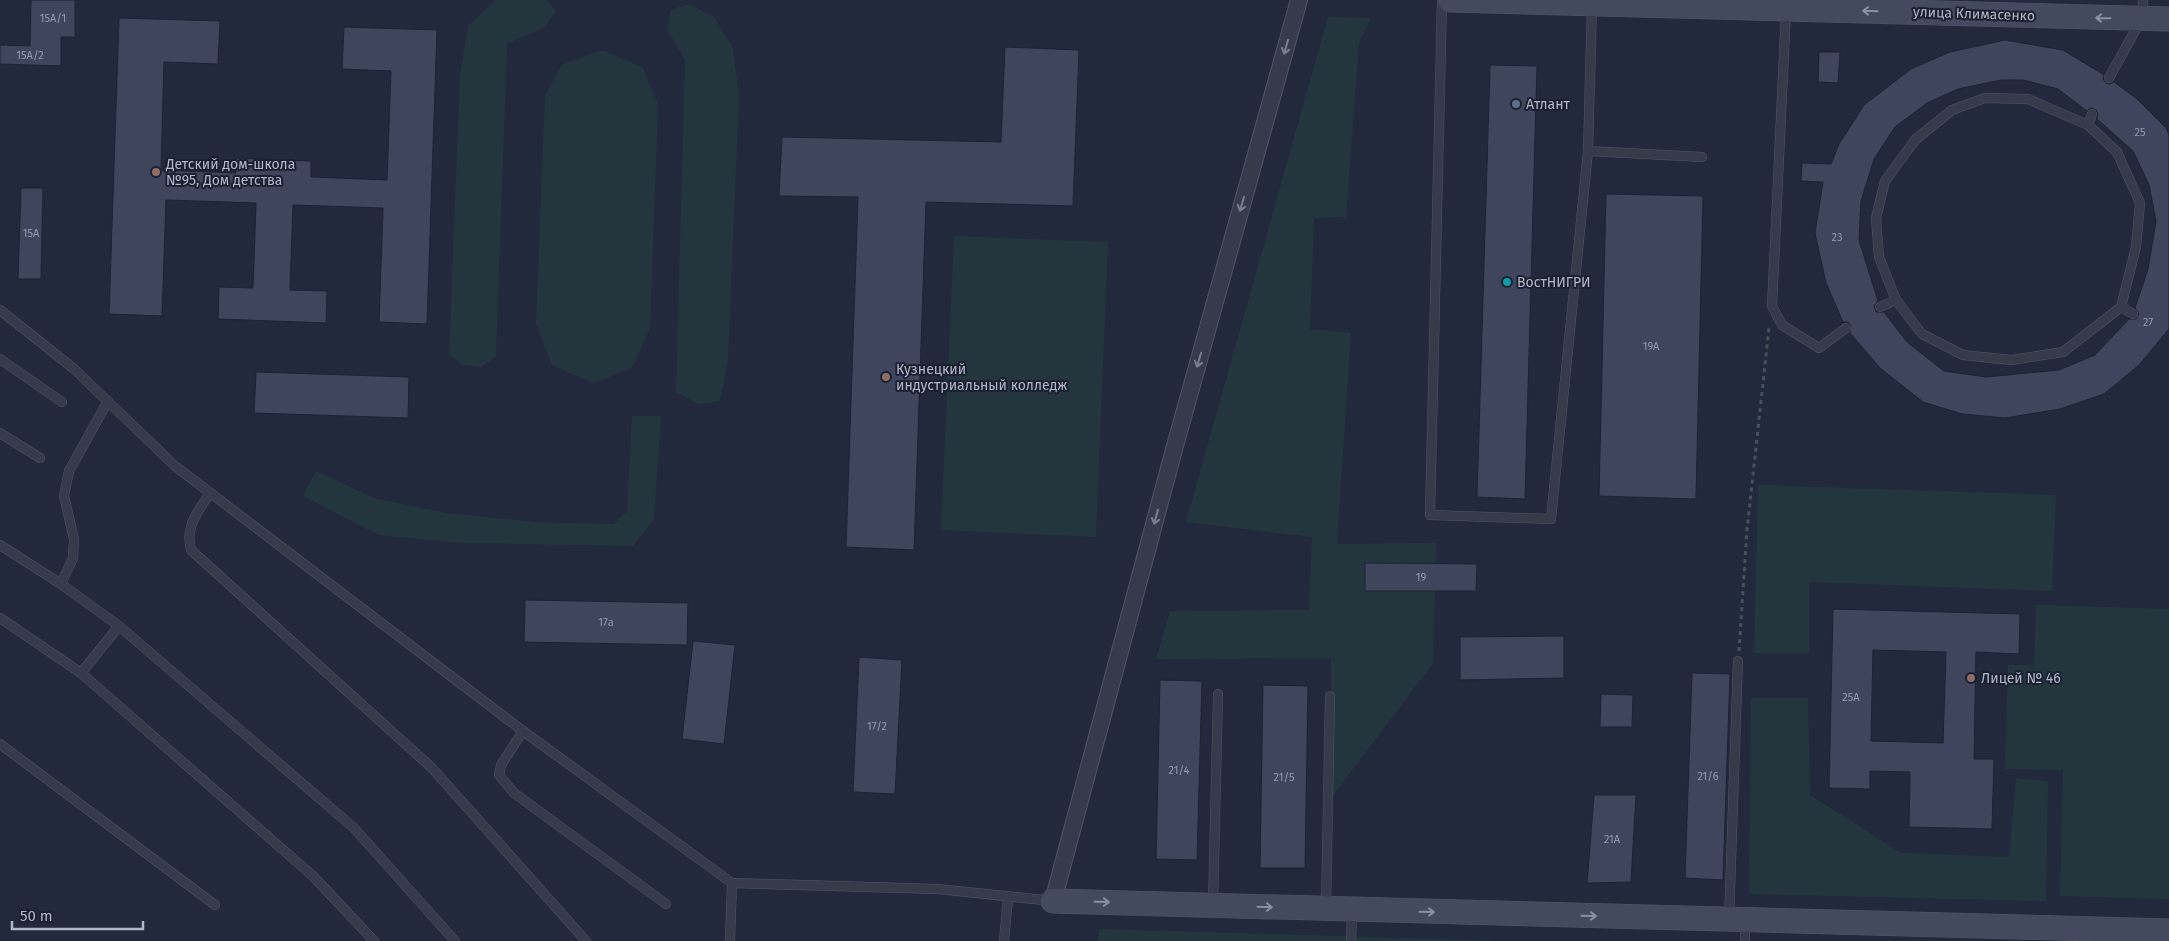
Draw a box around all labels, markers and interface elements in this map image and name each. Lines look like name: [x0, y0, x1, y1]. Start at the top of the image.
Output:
street label: улица Климасенко: [1913, 3, 2035, 25]
one-way arrow: [1863, 7, 1879, 16]
house number: 15А/1: [40, 12, 66, 25]
one-way arrow: [2095, 13, 2112, 23]
one-way arrow: [1280, 39, 1290, 55]
house number: 15А/2: [16, 49, 44, 62]
place label: Атлант: [1526, 96, 1570, 113]
marker: Атлант: [1510, 98, 1522, 110]
house number: 25: [2135, 126, 2146, 139]
place label: Детский дом-школа №95, Дом детства: [165, 156, 295, 189]
marker: Детский дом-школа №95, Дом детства: [150, 166, 162, 178]
one-way arrow: [1237, 195, 1247, 211]
house number: 15А: [23, 227, 40, 240]
house number: 23: [1832, 231, 1842, 244]
place label: ВостНИГРИ: [1517, 274, 1591, 291]
marker: ВостНИГРИ: [1501, 276, 1513, 288]
house number: 27: [2143, 316, 2153, 329]
house number: 19А: [1643, 340, 1660, 353]
one-way arrow: [1193, 352, 1203, 368]
place label: Кузнецкий индустриальный колледж: [896, 361, 1067, 394]
marker: Кузнецкий индустриальный колледж: [880, 371, 892, 383]
one-way arrow: [1151, 508, 1160, 524]
house number: 19: [1416, 571, 1426, 584]
house number: 17а: [598, 616, 614, 629]
place label: Лицей № 46: [1981, 670, 2061, 687]
marker: Лицей № 46: [1965, 672, 1977, 684]
house number: 25А: [1842, 691, 1860, 704]
house number: 17/2: [867, 720, 887, 733]
house number: 21/4: [1169, 764, 1190, 777]
house number: 21/6: [1697, 770, 1719, 783]
house number: 21/5: [1274, 771, 1295, 784]
house number: 21А: [1604, 833, 1621, 846]
one-way arrow: [1094, 897, 1110, 907]
scale bar: [12, 898, 144, 930]
one-way arrow: [1256, 902, 1272, 911]
text: 50 m: [20, 907, 53, 925]
one-way arrow: [1418, 907, 1435, 917]
one-way arrow: [1581, 911, 1597, 921]

